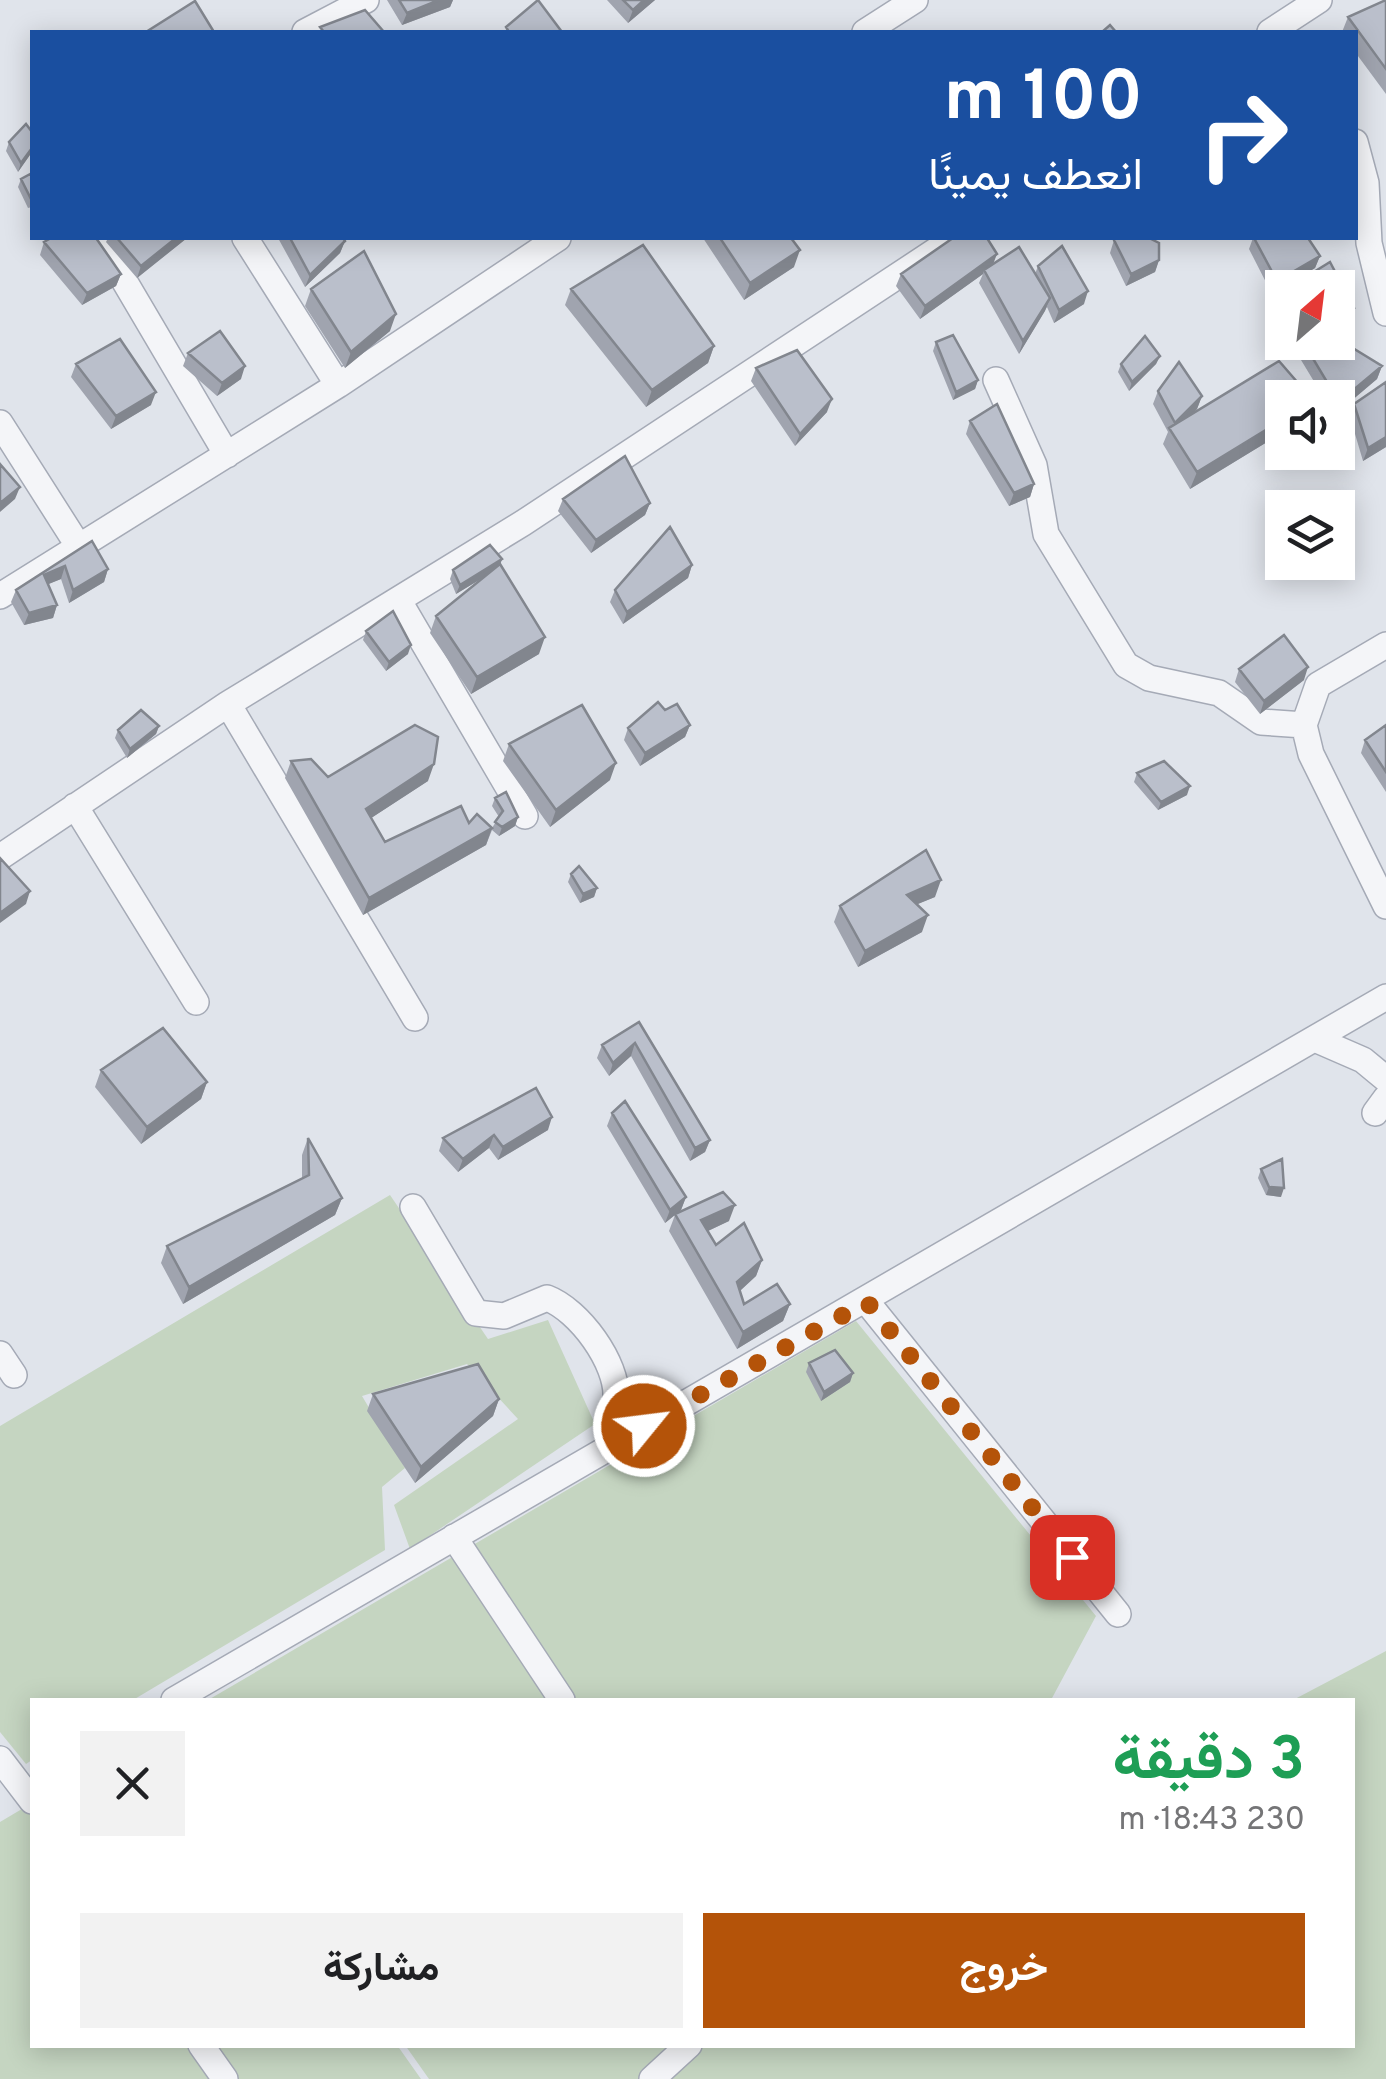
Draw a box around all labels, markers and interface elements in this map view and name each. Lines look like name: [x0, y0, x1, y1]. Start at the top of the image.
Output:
text: 100 m: [944, 56, 1143, 145]
icon: right: [1178, 70, 1308, 200]
text: انعطف يمينًا: [928, 149, 1143, 206]
north arrow: [1265, 270, 1355, 360]
map controls: [1265, 270, 1355, 580]
button: sound: [1265, 380, 1355, 470]
button: layers: [1265, 490, 1355, 580]
position arrow: [592, 1374, 696, 1478]
pin: [1030, 1515, 1115, 1600]
icon: arrive: [1045, 1530, 1100, 1585]
text: 3 دقيقة: [1113, 1725, 1305, 1801]
button: close: [80, 1731, 185, 1836]
text: 230 m · 18:43: [1118, 1801, 1305, 1841]
button: مشاركة: [80, 1913, 683, 2028]
button: خروج: [703, 1913, 1305, 2028]

